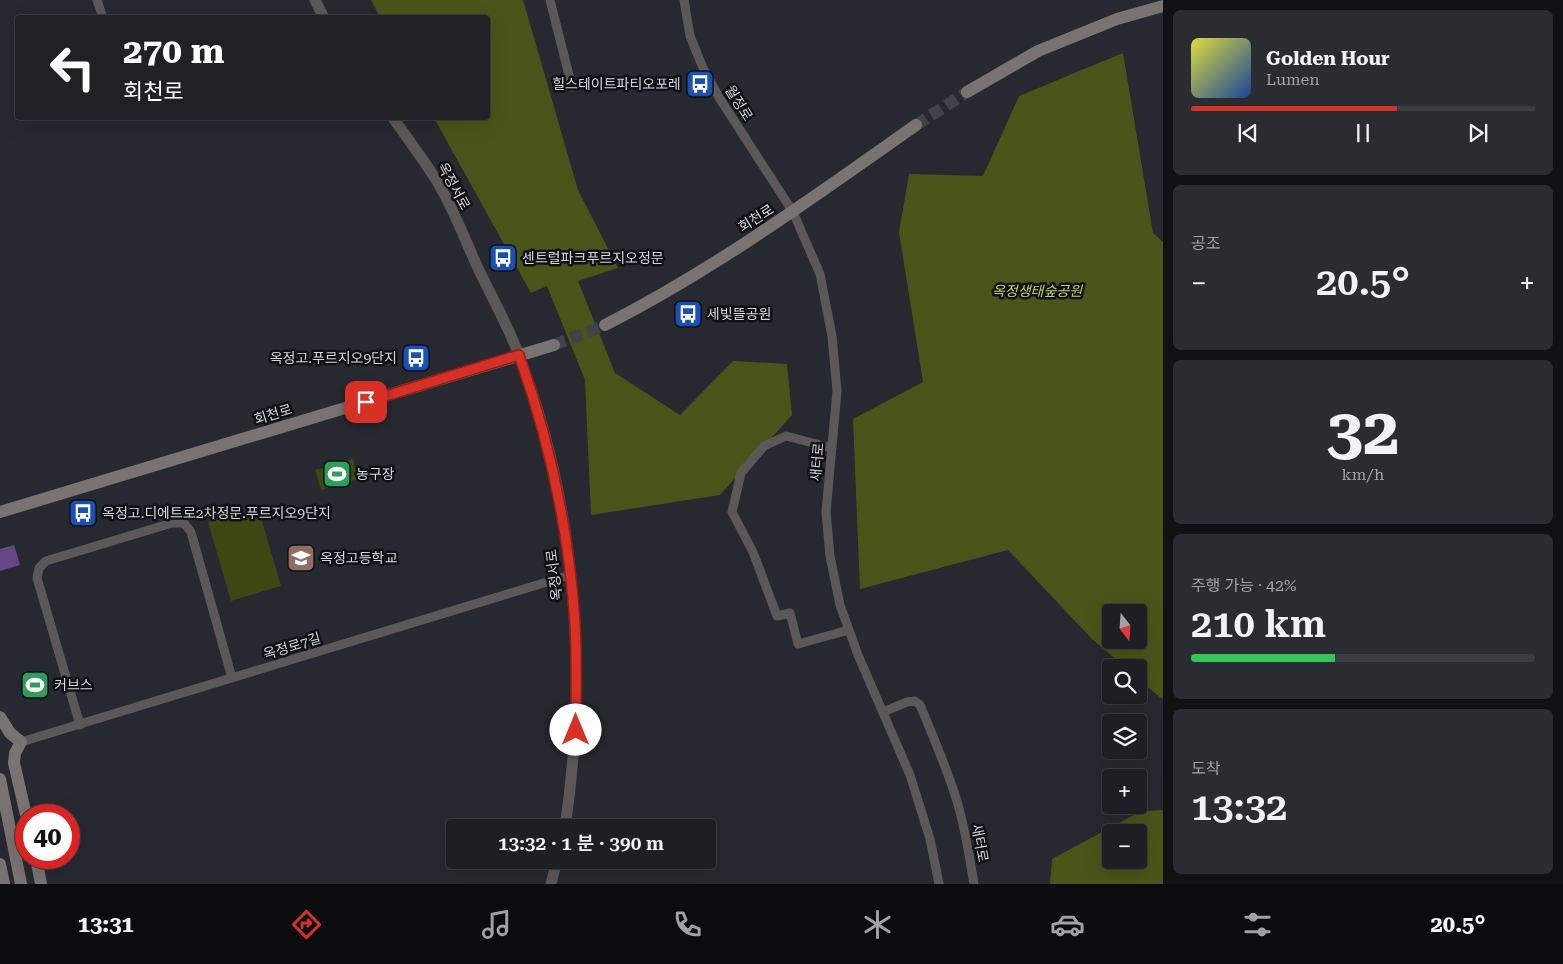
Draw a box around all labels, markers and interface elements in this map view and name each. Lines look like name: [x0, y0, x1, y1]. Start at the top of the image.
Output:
text: 270 m: [123, 31, 224, 72]
icon: left: [40, 35, 105, 100]
text: Golden Hour: [1266, 47, 1390, 70]
bus stop icon: 힐스테이트파티오포레: [685, 69, 715, 99]
text: Lumen: [1266, 70, 1320, 89]
place label: 힐스테이트파티오포레: [552, 76, 681, 92]
text: 회천로: [123, 79, 184, 104]
street label: 월정로: [722, 82, 756, 124]
icon: previous: [1234, 119, 1262, 147]
icon: pause: [1349, 119, 1377, 147]
icon: next: [1464, 119, 1492, 147]
street label: 옥정서로: [435, 160, 474, 213]
street label: 회천로: [735, 201, 777, 235]
text: 공조: [1191, 234, 1220, 253]
bus stop icon: 센트럴파크푸르지오정문: [488, 243, 518, 273]
place label: 센트럴파크푸르지오정문: [522, 250, 664, 266]
text: 20.5°: [1316, 260, 1410, 304]
text: −: [1191, 267, 1207, 300]
text: +: [1519, 267, 1535, 300]
park label: 옥정생태숲공원: [992, 283, 1083, 299]
bus stop icon: 세빛뜰공원: [673, 299, 703, 329]
place label: 세빛뜰공원: [707, 306, 771, 322]
bus stop icon: 옥정고.푸르지오9단지: [401, 343, 431, 373]
place label: 옥정고.푸르지오9단지: [270, 350, 397, 366]
pin: [345, 381, 387, 423]
icon: arrive: [352, 388, 380, 416]
text: 32: [1327, 394, 1399, 470]
street label: 회천로: [252, 401, 294, 427]
street label: 새터로: [807, 442, 827, 482]
sports icon: 농구장: [322, 459, 352, 489]
text: km/h: [1342, 465, 1384, 484]
place label: 농구장: [356, 466, 395, 482]
bus stop icon: 옥정고.디에트로2차정문.푸르지오9단지: [68, 498, 98, 528]
place label: 옥정고.디에트로2차정문.푸르지오9단지: [102, 505, 331, 521]
school or university icon: 옥정고등학교: [286, 543, 316, 573]
street label: 옥정서로: [543, 548, 565, 602]
place label: 옥정고등학교: [320, 550, 397, 566]
text: 주행 가능 · 42%: [1191, 576, 1296, 595]
text: 210 km: [1191, 602, 1326, 646]
north arrow: [1102, 604, 1148, 649]
map controls: [1102, 604, 1147, 869]
street label: 옥정로7길: [261, 630, 323, 662]
button: search: [1102, 659, 1147, 704]
sports icon: 커브스: [20, 670, 50, 700]
place label: 커브스: [54, 677, 93, 693]
position arrow: [549, 703, 601, 755]
button: layers: [1102, 714, 1147, 759]
text: 도착: [1191, 759, 1220, 778]
button: +: [1102, 769, 1147, 814]
text: 13:32: [1191, 785, 1287, 829]
speed limit sign: 40: [15, 804, 80, 869]
street label: 새터로: [968, 823, 992, 864]
button: −: [1102, 824, 1147, 869]
text: 13:32 · 1 분 · 390 m: [498, 832, 664, 855]
icon: directions: [289, 907, 324, 942]
icon: music: [479, 907, 514, 942]
icon: phone: [670, 907, 705, 942]
icon: climate: [860, 907, 895, 942]
icon: car: [1050, 907, 1085, 942]
icon: filters: [1240, 907, 1275, 942]
text: 13:31: [78, 912, 134, 937]
text: 20.5°: [1431, 912, 1485, 937]

